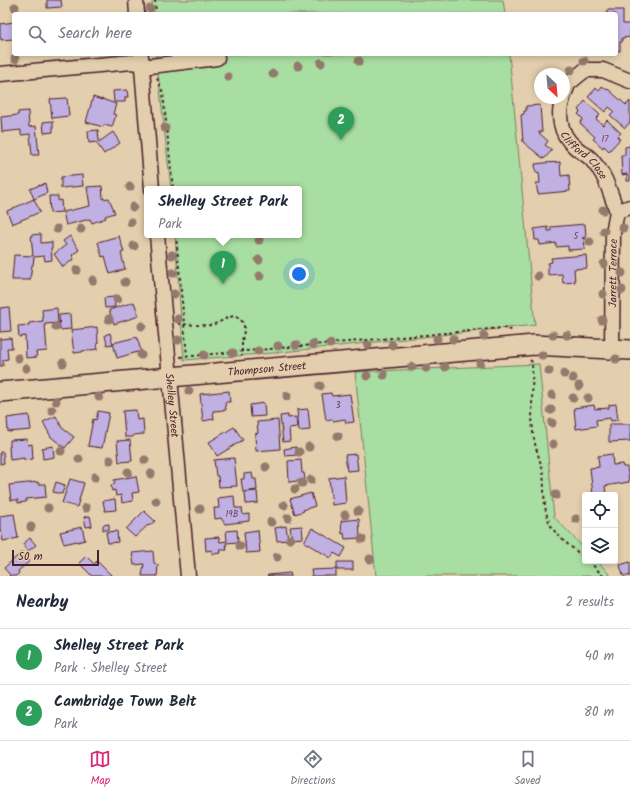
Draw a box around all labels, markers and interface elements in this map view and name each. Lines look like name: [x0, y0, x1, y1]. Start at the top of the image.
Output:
search box: [12, 12, 618, 56]
text: Search here: [58, 22, 132, 46]
icon: search: [26, 23, 48, 45]
north arrow: [534, 68, 570, 104]
pin: 2: [328, 107, 354, 140]
street label: Clifford Close: [555, 128, 612, 183]
house number: 17: [602, 132, 609, 147]
popup: [144, 186, 302, 238]
text: Shelley Street Park: [158, 190, 288, 214]
text: Park: [158, 214, 182, 235]
house number: 5: [574, 229, 580, 244]
street label: Jarrett Terrace: [604, 239, 623, 307]
pin: 1: [210, 251, 236, 284]
your location: [289, 264, 309, 284]
street label: Thompson Street: [227, 357, 308, 382]
street label: Shelley Street: [160, 372, 183, 439]
house number: 3: [335, 398, 341, 413]
map controls: [582, 492, 618, 564]
button: locate: [582, 492, 618, 528]
house number: 19B: [226, 507, 239, 522]
button: layers: [582, 528, 618, 564]
scale bar: [12, 548, 99, 567]
text: 50 m: [18, 548, 43, 566]
text: Nearby: [16, 589, 68, 616]
text: 2 results: [566, 592, 614, 613]
text: Shelley Street Park: [54, 634, 183, 658]
text: 1: [27, 646, 31, 667]
text: 40 m: [585, 646, 614, 667]
text: Park · Shelley Street: [54, 658, 167, 679]
text: Cambridge Town Belt: [54, 690, 197, 714]
text: 2: [25, 702, 33, 723]
text: 80 m: [584, 702, 614, 723]
text: Park: [54, 714, 78, 735]
tab: Map: [89, 748, 111, 790]
tab: Directions: [290, 748, 336, 790]
tab: Saved: [515, 748, 541, 790]

